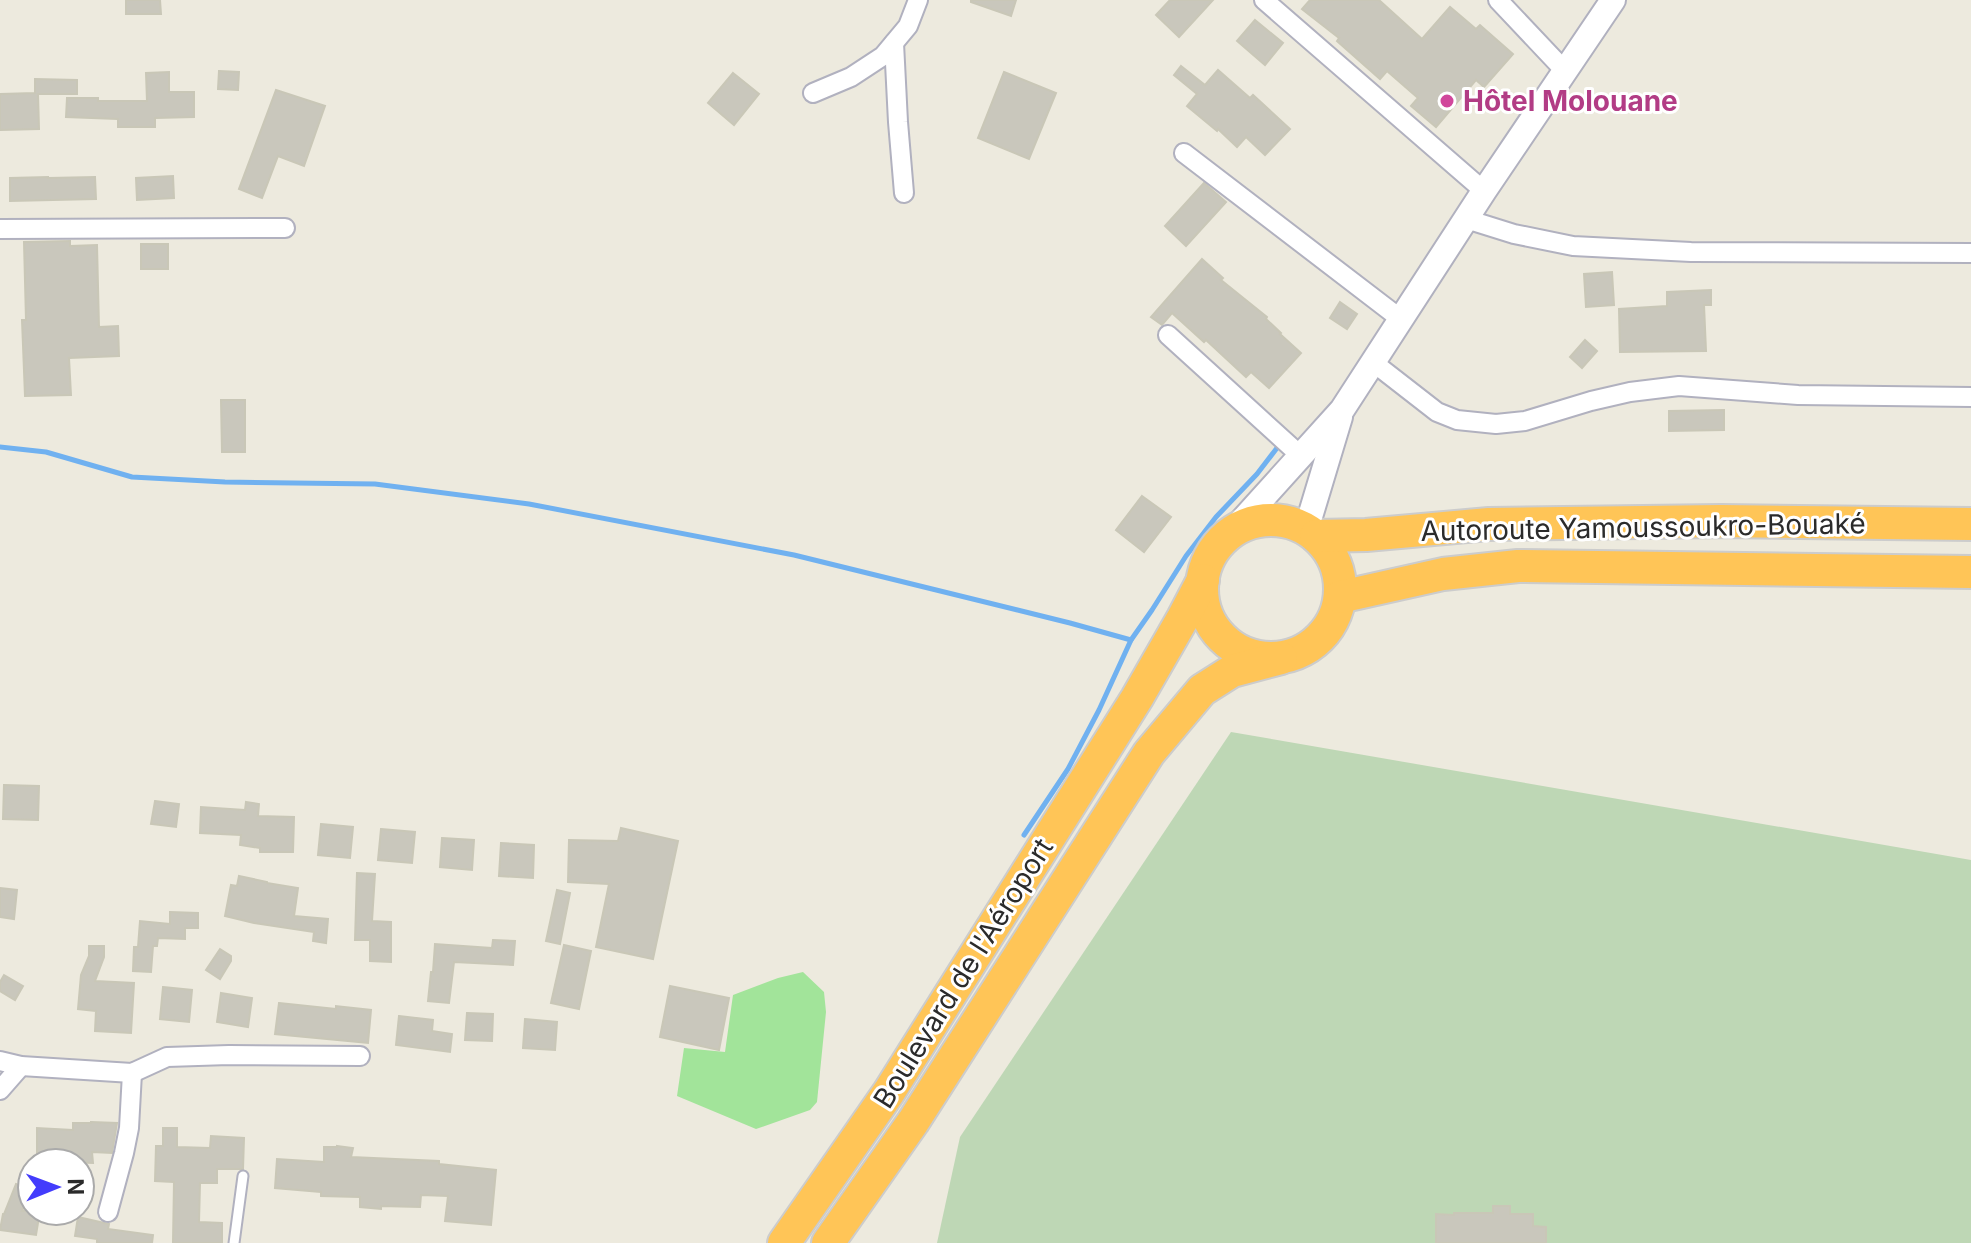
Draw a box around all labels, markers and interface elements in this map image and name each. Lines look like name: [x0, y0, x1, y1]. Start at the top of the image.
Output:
place label: Hôtel Molouane: [1463, 84, 1678, 118]
marker: Hôtel Molouane: [1438, 92, 1456, 110]
street label: Autoroute Yamoussoukro-Bouaké: [1420, 506, 1866, 548]
street label: Boulevard de l'Aéroport: [866, 832, 1060, 1114]
north arrow: [16, 1147, 96, 1227]
text: N: [63, 1178, 89, 1195]

